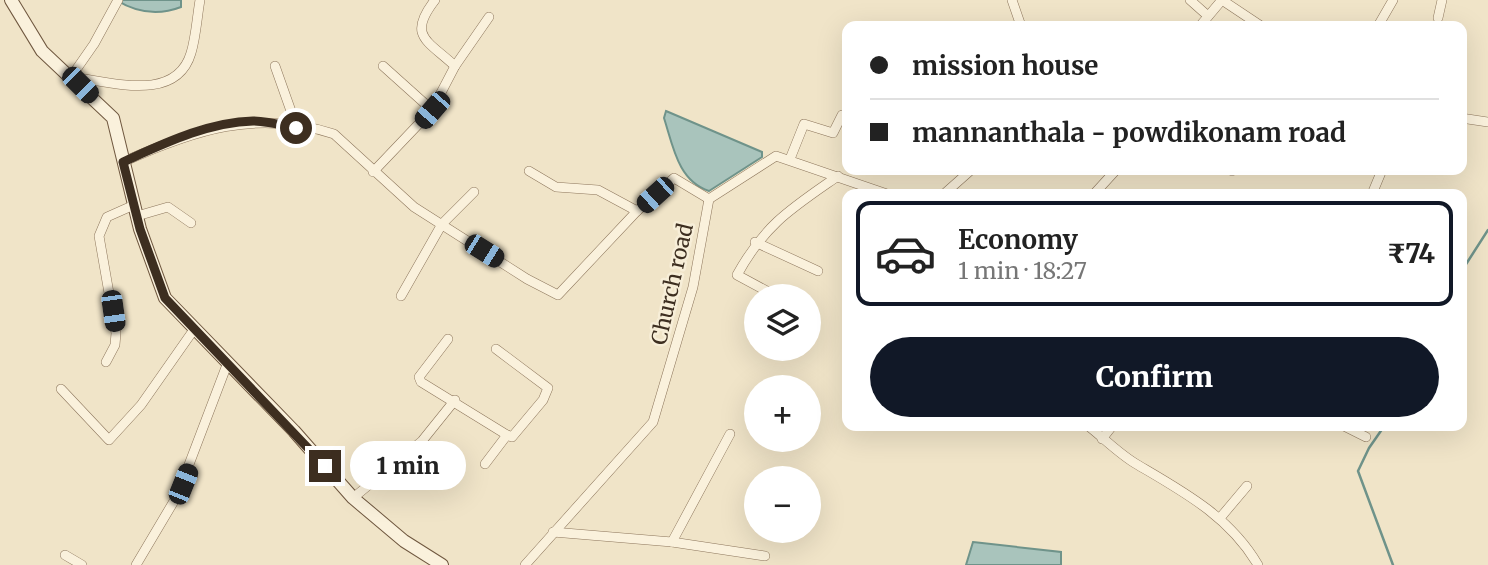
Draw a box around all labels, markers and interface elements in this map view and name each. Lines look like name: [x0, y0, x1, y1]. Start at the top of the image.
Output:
text: mission house: [912, 49, 1098, 82]
car: [58, 63, 103, 107]
car: [411, 87, 454, 133]
route start: [280, 112, 312, 144]
text: mannanthala - powdikonam road: [912, 116, 1346, 149]
car: [633, 173, 678, 217]
street label: Church road: [645, 220, 699, 347]
icon: car: [874, 222, 937, 285]
text: Economy: [958, 223, 1078, 256]
car: [461, 231, 508, 271]
text: ₹74: [1387, 237, 1435, 270]
text: 1 min · 18:27: [958, 256, 1087, 285]
map controls: [744, 284, 821, 543]
button: layers: [744, 284, 821, 361]
car: [100, 289, 127, 333]
button: Confirm: [870, 337, 1439, 417]
button: +: [744, 375, 821, 452]
callout: 1 min: [350, 442, 465, 490]
route end: [309, 450, 341, 482]
text: 1 min: [376, 451, 440, 480]
car: [166, 461, 201, 507]
button: −: [744, 466, 821, 543]

